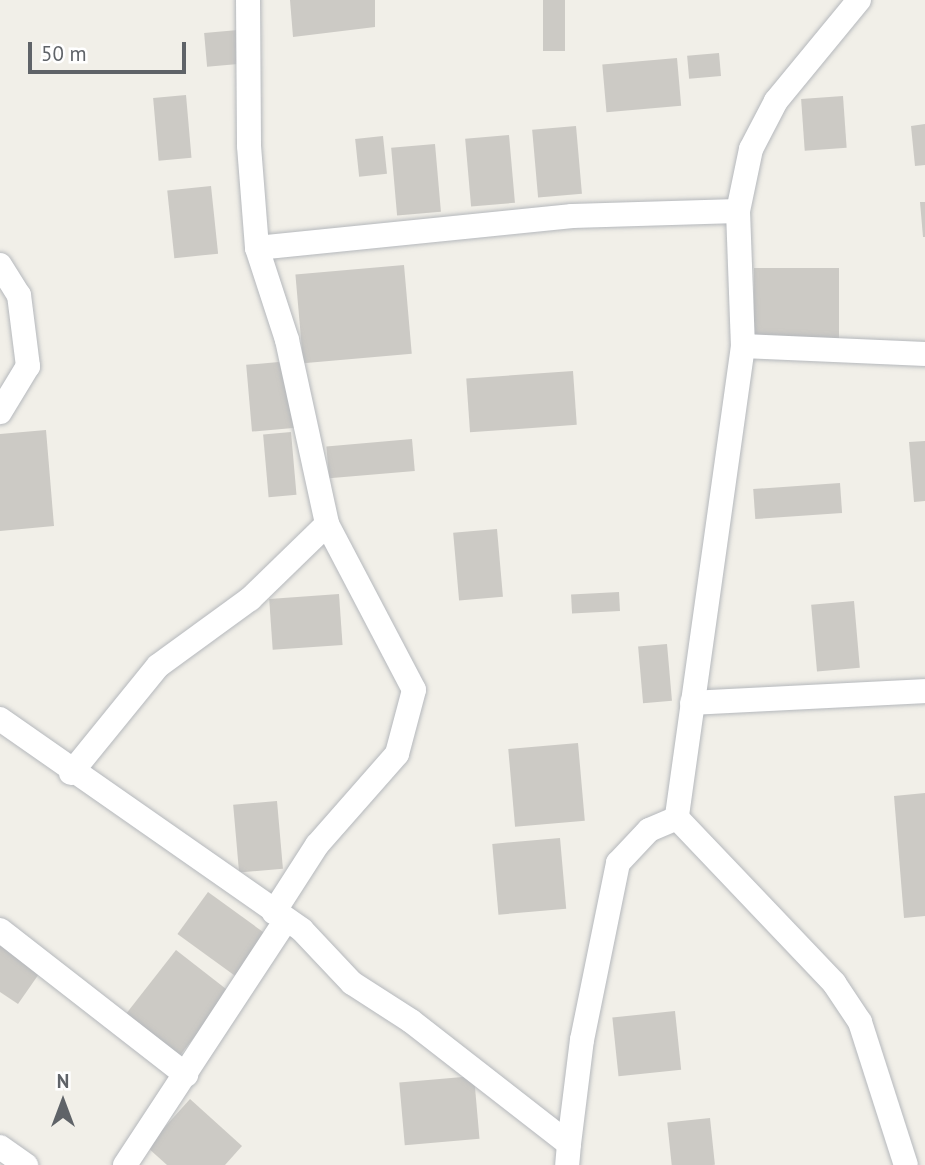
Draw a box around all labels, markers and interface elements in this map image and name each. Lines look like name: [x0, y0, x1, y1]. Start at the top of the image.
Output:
scale bar: [32, 28, 189, 72]
text: 50 m: [41, 40, 87, 67]
north arrow: [28, 1067, 98, 1137]
text: N: [57, 1069, 69, 1093]

